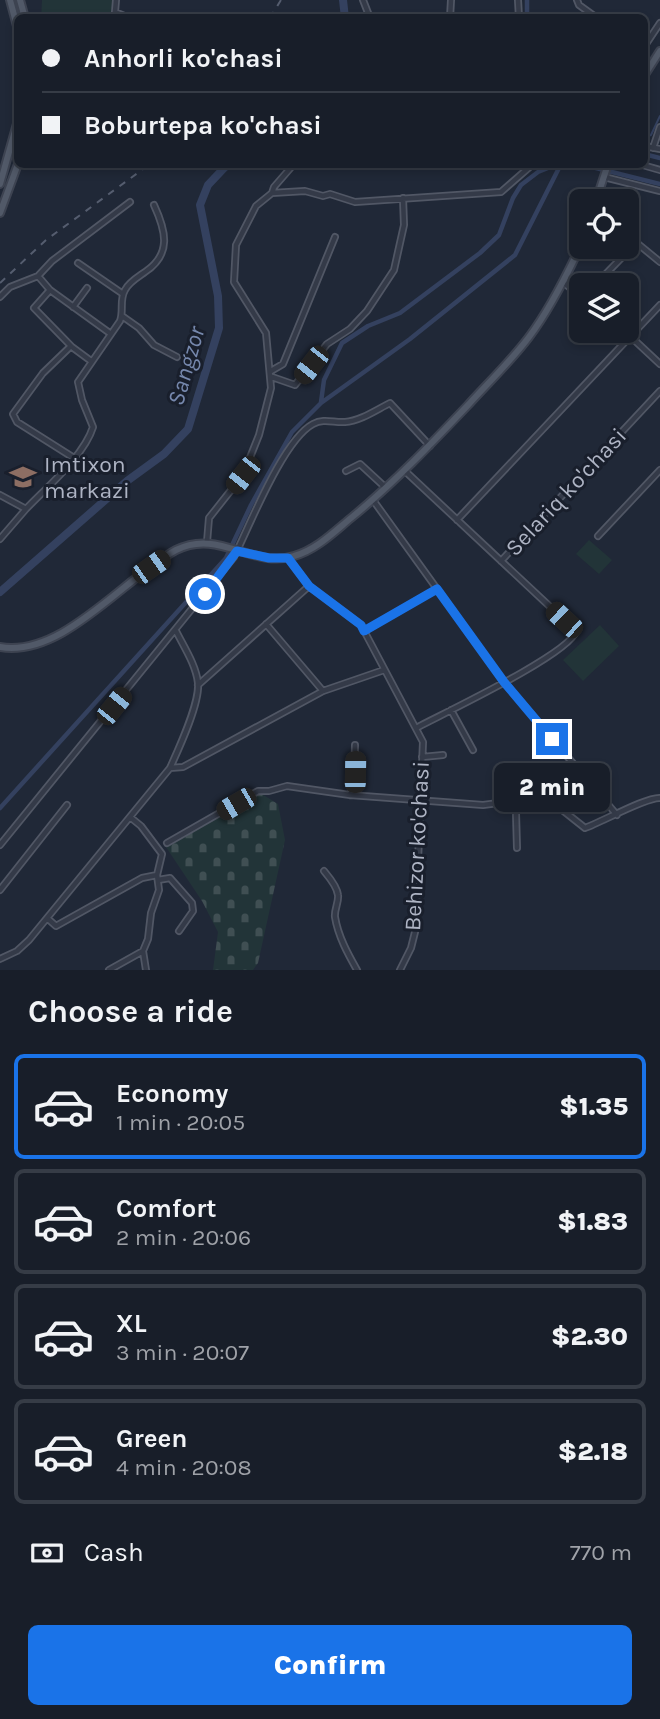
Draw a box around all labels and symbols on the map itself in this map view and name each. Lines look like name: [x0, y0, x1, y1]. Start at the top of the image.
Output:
water label: Sangzor: [161, 323, 211, 409]
car: [290, 342, 333, 388]
street label: Selariq ko'chasi: [500, 422, 632, 562]
place label: Imtixon markazi: [44, 451, 130, 504]
car: [222, 452, 265, 498]
school or university icon: Imtixon markazi: [8, 462, 38, 492]
car: [128, 546, 175, 588]
route start: [189, 578, 221, 610]
car: [542, 598, 587, 642]
car: [93, 683, 136, 729]
route end: [536, 723, 568, 755]
car: [345, 751, 366, 793]
street label: Behizor ko'chasi: [399, 760, 435, 932]
callout: 2 min: [494, 764, 610, 812]
car: [213, 784, 260, 824]

